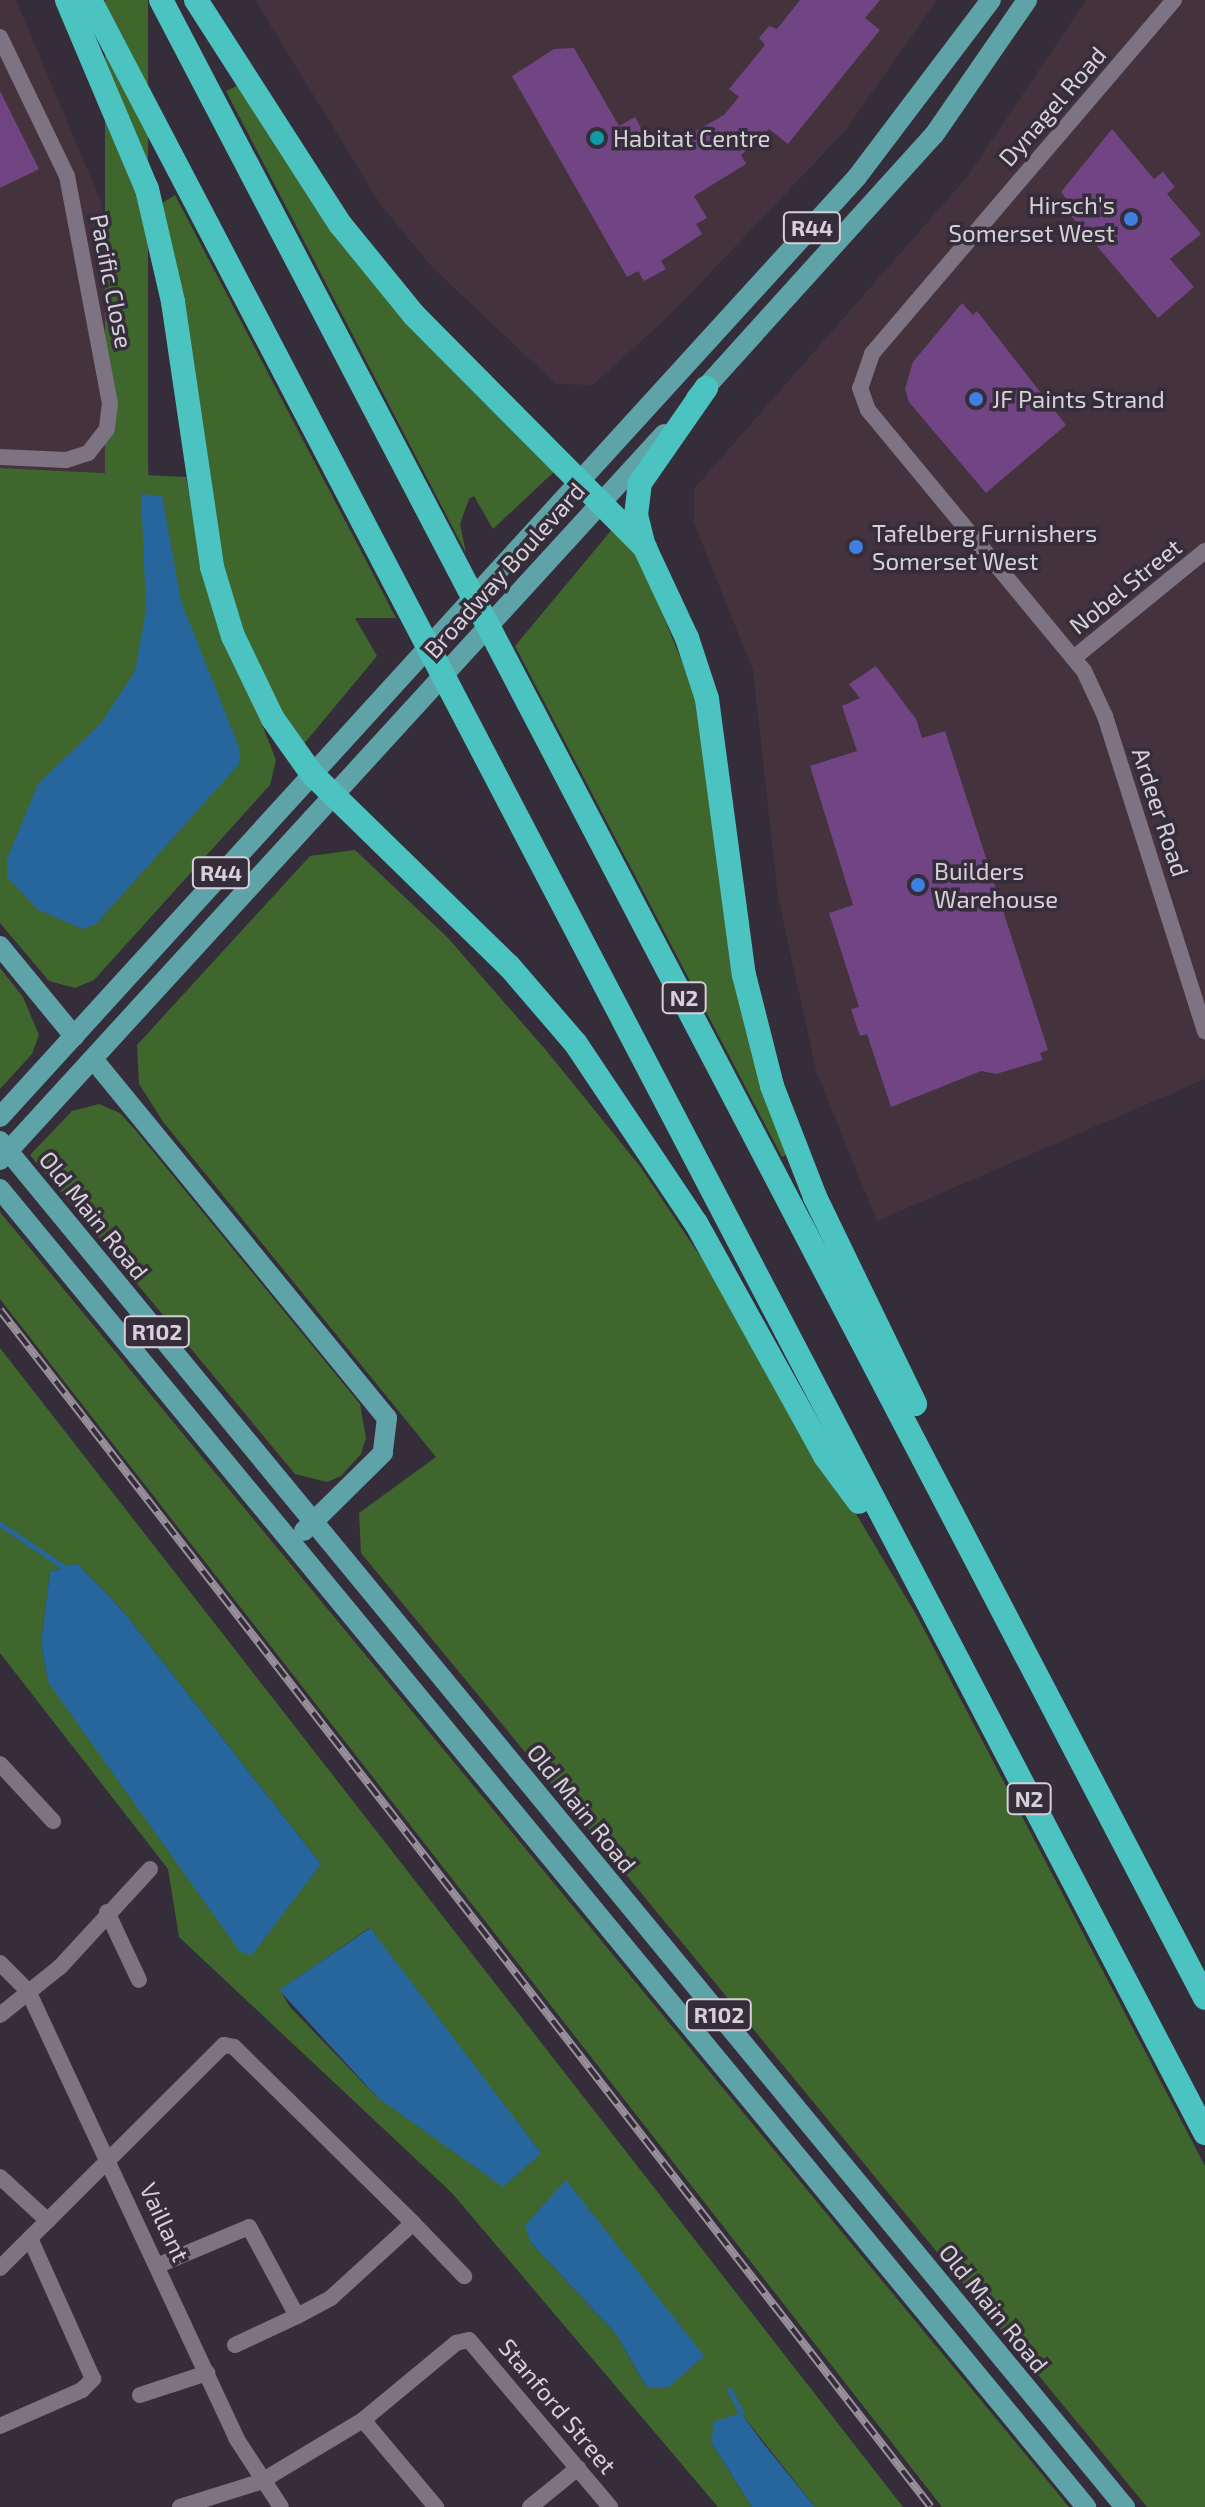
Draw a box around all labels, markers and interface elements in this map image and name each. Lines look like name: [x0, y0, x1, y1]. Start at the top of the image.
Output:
street label: Dynagel Road: [992, 40, 1112, 172]
place label: Habitat Centre: [613, 124, 771, 152]
marker: Habitat Centre: [588, 129, 606, 147]
place label: Hirsch's Somerset West: [948, 191, 1115, 247]
road number: R44: [782, 210, 842, 246]
marker: Hirsch's Somerset West: [1122, 210, 1140, 228]
street label: Pacific Close: [85, 211, 139, 351]
place label: JF Paints Strand: [992, 385, 1165, 413]
marker: JF Paints Strand: [967, 390, 985, 408]
street label: Broadway Boulevard: [417, 476, 591, 664]
place label: Tafelberg Furnishers Somerset West: [872, 519, 1097, 575]
street label: Nobel Street: [1063, 532, 1187, 640]
marker: Tafelberg Furnishers Somerset West: [847, 538, 865, 556]
street label: Ardeer Road: [1127, 744, 1195, 880]
road number: R44: [191, 855, 251, 891]
place label: Builders Warehouse: [934, 857, 1058, 913]
marker: Builders Warehouse: [909, 876, 927, 894]
road number: N2: [660, 980, 708, 1016]
street label: Old Main Road: [33, 1145, 155, 1285]
road number: R102: [123, 1314, 191, 1350]
street label: Old Main Road: [521, 1738, 643, 1878]
road number: N2: [1005, 1781, 1053, 1817]
road number: R102: [685, 1997, 753, 2033]
street label: Vaillant: [134, 2178, 196, 2266]
street label: Old Main Road: [933, 2238, 1055, 2378]
street label: Stanford Street: [493, 2333, 623, 2479]

